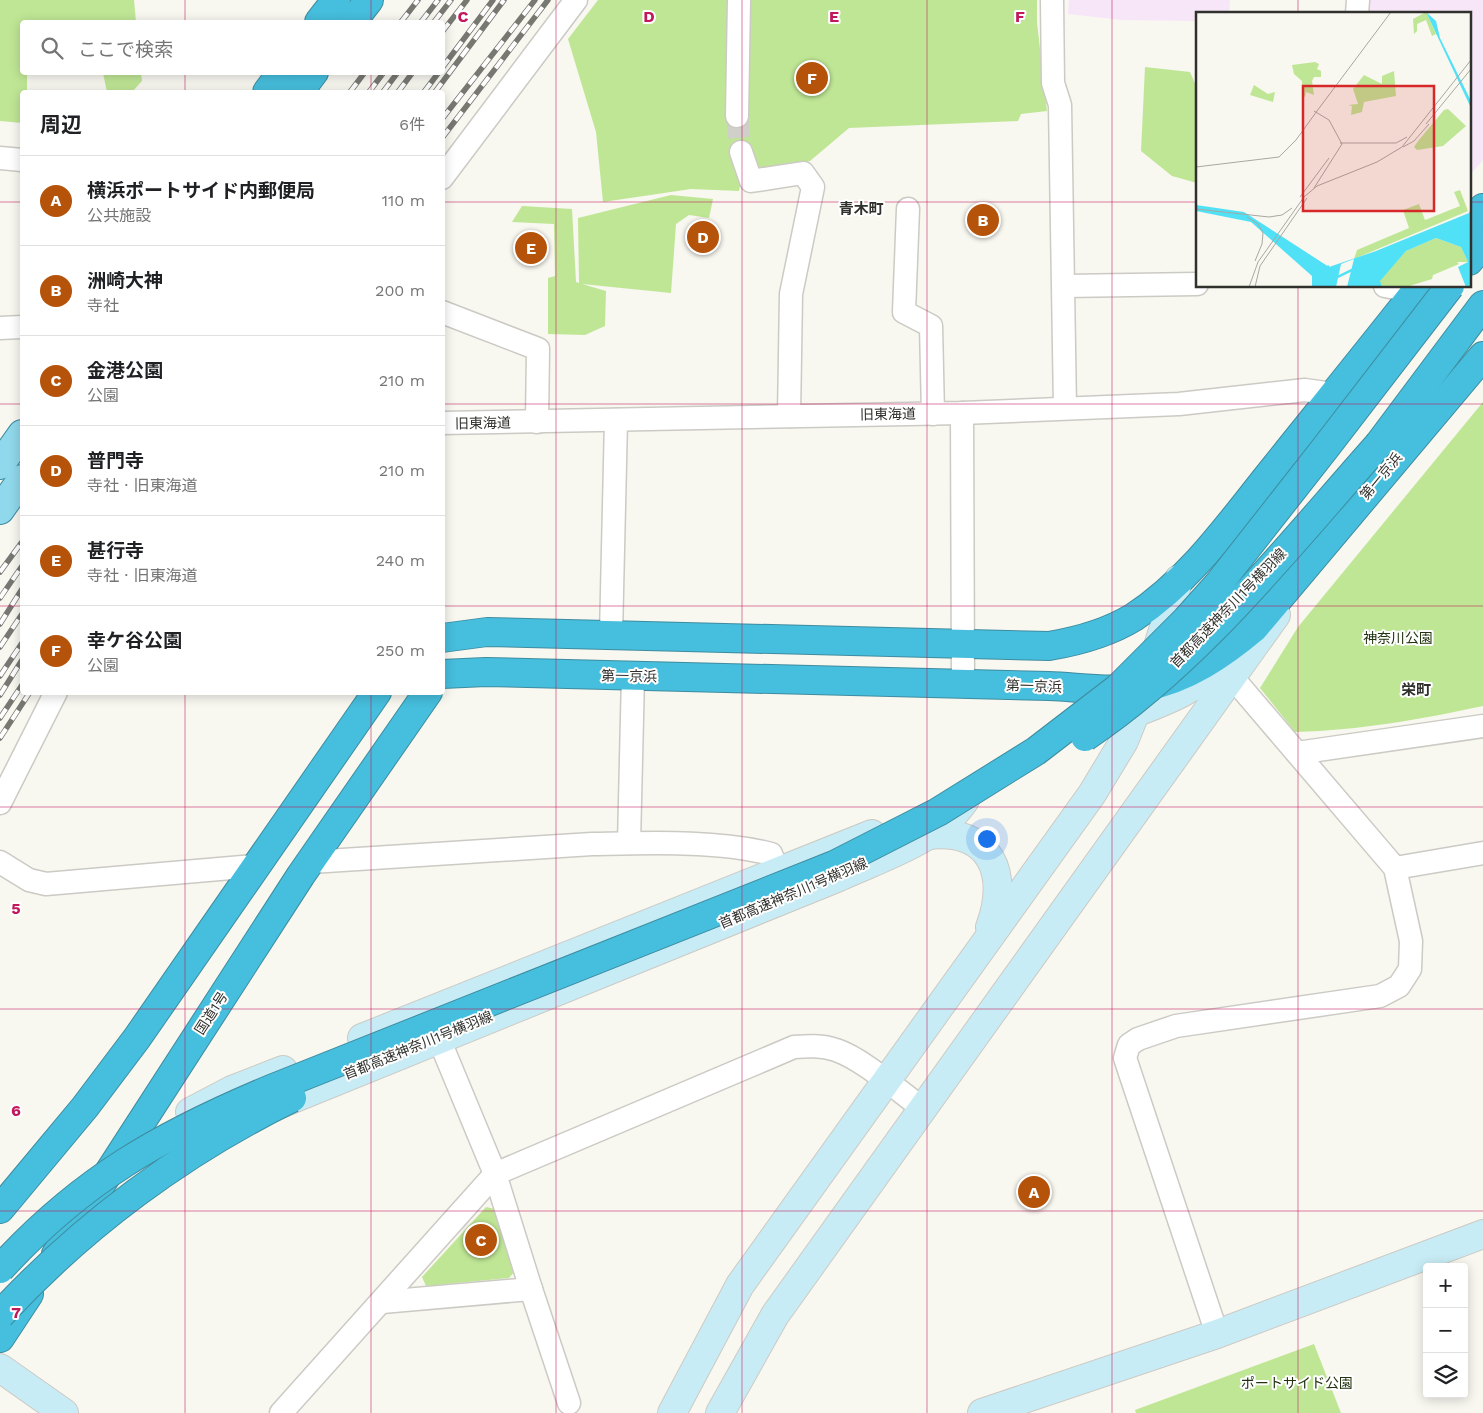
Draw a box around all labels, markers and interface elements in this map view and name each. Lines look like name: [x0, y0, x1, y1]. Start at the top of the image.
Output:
text: C: [458, 7, 469, 26]
text: D: [643, 7, 655, 26]
text: E: [829, 7, 839, 26]
text: F: [1015, 7, 1025, 26]
inset map: [1196, 12, 1470, 288]
search box: [20, 20, 445, 75]
icon: search: [38, 34, 66, 62]
text: ここで検索: [78, 38, 173, 61]
pin: F: [796, 59, 828, 97]
text: 周辺: [40, 112, 82, 137]
text: 6件: [399, 115, 425, 134]
text: 横浜ポートサイド内郵便局: [87, 179, 315, 202]
text: A: [51, 191, 61, 210]
text: 110 m: [382, 191, 425, 210]
district label: 青木町: [838, 200, 884, 218]
pin: B: [967, 201, 999, 239]
text: 公共施設: [87, 206, 151, 225]
pin: D: [687, 218, 719, 256]
pin: E: [515, 229, 547, 267]
text: 洲崎大神: [87, 269, 163, 292]
text: B: [51, 281, 61, 300]
text: 200 m: [375, 281, 425, 300]
text: 寺社: [87, 296, 119, 315]
text: 金港公園: [87, 359, 163, 382]
text: C: [51, 371, 61, 390]
text: 210 m: [379, 371, 425, 390]
text: 公園: [87, 386, 119, 405]
street label: 旧東海道: [860, 406, 916, 422]
street label: 旧東海道: [455, 415, 511, 431]
text: 普門寺: [87, 449, 144, 472]
street label: 第一京浜: [1357, 449, 1405, 503]
text: D: [50, 461, 62, 480]
text: 210 m: [379, 461, 425, 480]
text: 寺社 · 旧東海道: [87, 476, 198, 495]
text: 甚行寺: [87, 539, 144, 562]
street label: 首都高速神奈川1号横羽線: [1167, 545, 1289, 671]
text: E: [51, 551, 61, 570]
text: 240 m: [376, 551, 425, 570]
text: 寺社 · 旧東海道: [87, 566, 198, 585]
text: 幸ケ谷公園: [87, 629, 182, 652]
park label: 神奈川公園: [1363, 630, 1433, 646]
text: F: [51, 641, 61, 660]
text: 250 m: [376, 641, 425, 660]
text: 公園: [87, 656, 119, 675]
street label: 第一京浜: [601, 668, 657, 684]
street label: 第一京浜: [1006, 677, 1062, 695]
district label: 栄町: [1401, 681, 1431, 699]
your location: [974, 826, 1000, 852]
street label: 首都高速神奈川1号横羽線: [716, 854, 870, 932]
text: 5: [11, 899, 21, 918]
street label: 国道1号: [191, 989, 231, 1037]
street label: 首都高速神奈川1号横羽線: [341, 1008, 495, 1082]
text: 6: [11, 1101, 21, 1120]
pin: A: [1018, 1173, 1050, 1211]
pin: C: [465, 1221, 497, 1259]
map controls: [1423, 1263, 1468, 1398]
button: +: [1423, 1263, 1468, 1308]
text: 7: [11, 1303, 21, 1322]
button: −: [1423, 1308, 1468, 1353]
button: layers: [1423, 1353, 1468, 1398]
park label: ポートサイド公園: [1241, 1375, 1353, 1391]

